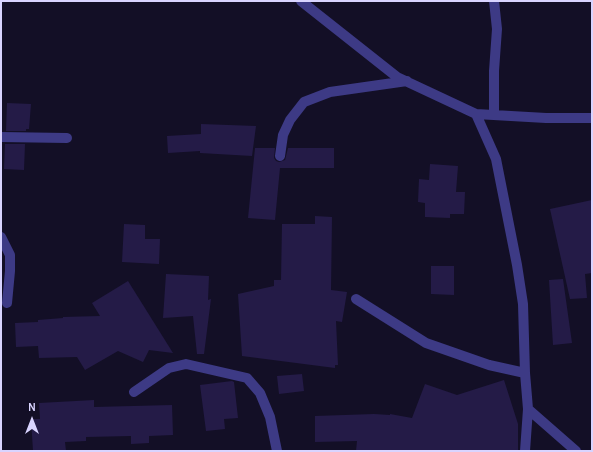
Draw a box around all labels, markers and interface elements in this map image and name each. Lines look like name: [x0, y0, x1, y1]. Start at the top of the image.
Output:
north arrow: [12, 400, 52, 440]
text: N: [28, 401, 36, 414]

